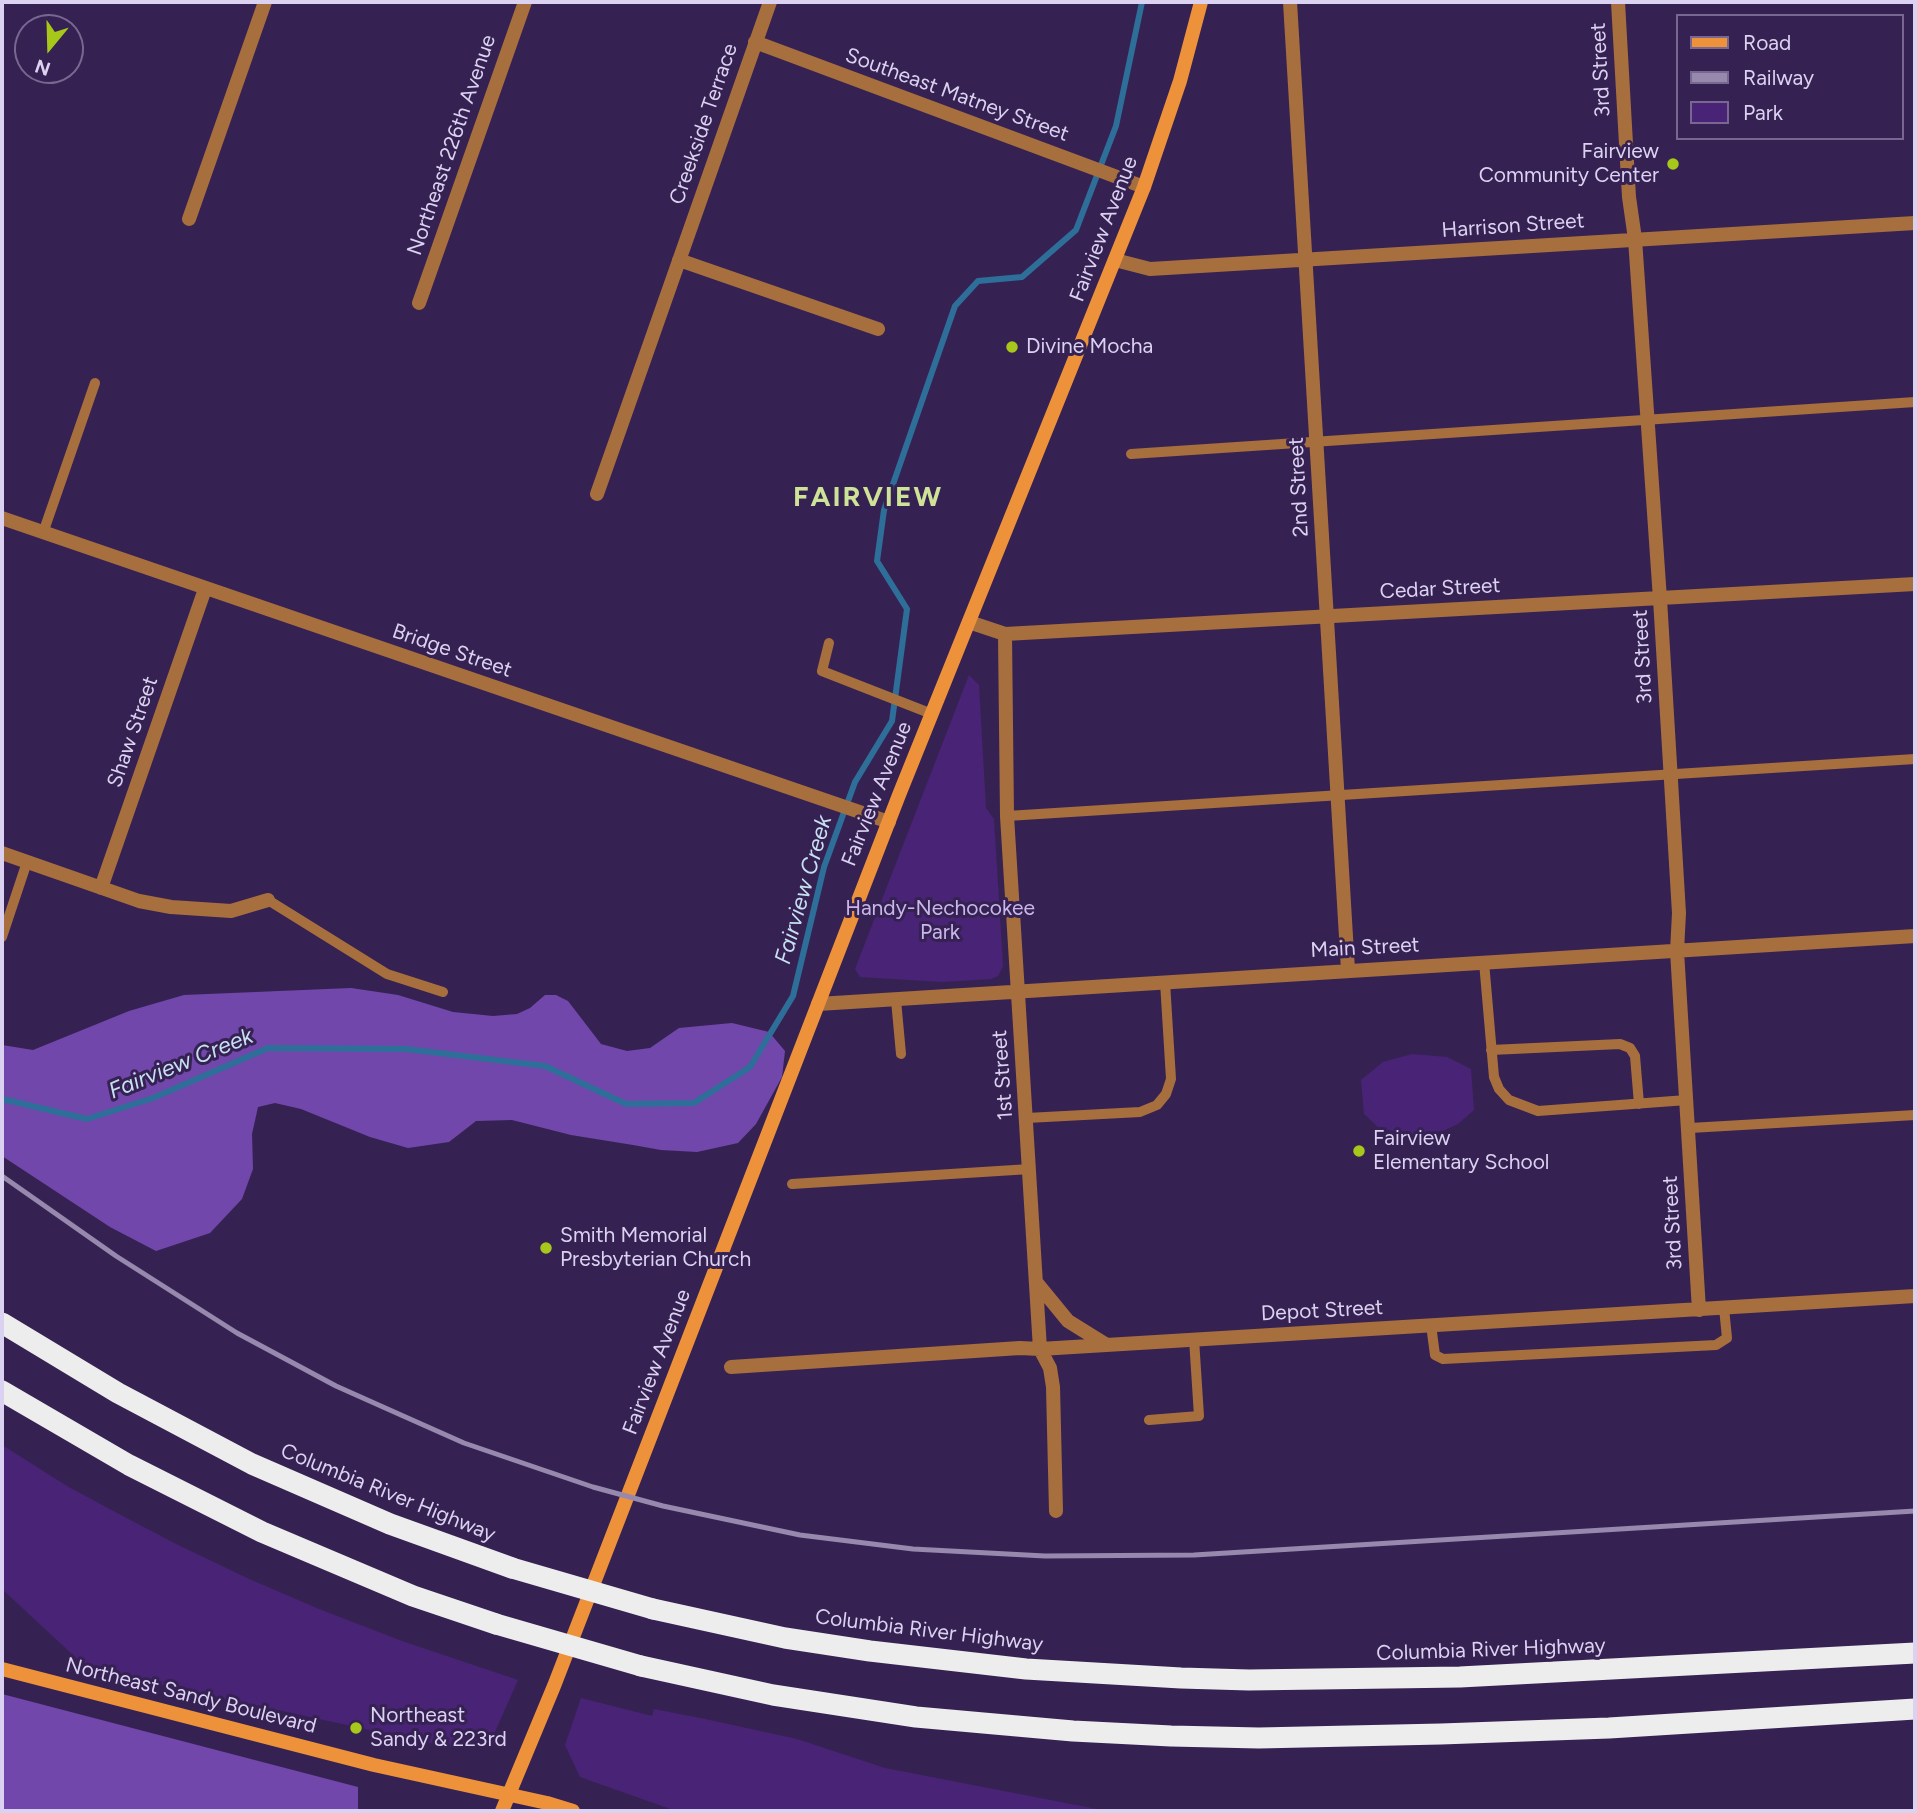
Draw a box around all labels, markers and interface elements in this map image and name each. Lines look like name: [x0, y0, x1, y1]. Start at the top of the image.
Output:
north arrow: [14, 14, 84, 84]
legend: [1675, 14, 1903, 140]
street label: 3rd Street: [1586, 22, 1616, 118]
text: Road: [1743, 30, 1791, 55]
street label: Northeast 226th Avenue: [402, 31, 502, 259]
street label: Creekside Terrace: [665, 40, 743, 208]
street label: Southeast Matney Street: [842, 43, 1072, 147]
text: N: [32, 54, 53, 81]
text: Railway: [1743, 65, 1814, 90]
text: Park: [1743, 100, 1783, 125]
place label: Fairview Community Center: [1479, 139, 1659, 189]
street label: Fairview Avenue: [1065, 153, 1143, 305]
marker: Fairview Community Center: [1665, 156, 1681, 172]
street label: Harrison Street: [1441, 208, 1585, 244]
place label: Divine Mocha: [1026, 334, 1153, 360]
marker: Divine Mocha: [1004, 339, 1020, 355]
street label: 2nd Street: [1284, 437, 1314, 537]
district label: FAIRVIEW: [794, 481, 942, 515]
street label: Cedar Street: [1379, 573, 1501, 605]
street label: 3rd Street: [1628, 609, 1658, 705]
street label: Bridge Street: [389, 619, 515, 683]
street label: Shaw Street: [102, 673, 164, 791]
street label: Fairview Avenue: [837, 718, 917, 870]
water label: Fairview Creek: [770, 812, 838, 968]
park label: Handy-Nechocokee Park: [845, 896, 1035, 946]
street label: Main Street: [1310, 933, 1420, 963]
water label: Fairview Creek: [105, 1022, 257, 1106]
street label: 1st Street: [987, 1029, 1019, 1121]
place label: Fairview Elementary School: [1373, 1126, 1549, 1176]
marker: Fairview Elementary School: [1351, 1143, 1367, 1159]
street label: 3rd Street: [1658, 1175, 1688, 1271]
place label: Smith Memorial Presbyterian Church: [560, 1223, 751, 1273]
marker: Smith Memorial Presbyterian Church: [538, 1240, 554, 1256]
street label: Fairview Avenue: [618, 1286, 696, 1438]
street label: Depot Street: [1260, 1295, 1384, 1327]
street label: Columbia River Highway: [277, 1438, 499, 1548]
street label: Columbia River Highway: [814, 1605, 1044, 1657]
street label: Columbia River Highway: [1376, 1633, 1606, 1667]
street label: Northeast Sandy Boulevard: [63, 1653, 319, 1739]
place label: Northeast Sandy & 223rd: [370, 1703, 507, 1753]
marker: Northeast Sandy & 223rd: [348, 1720, 364, 1736]

